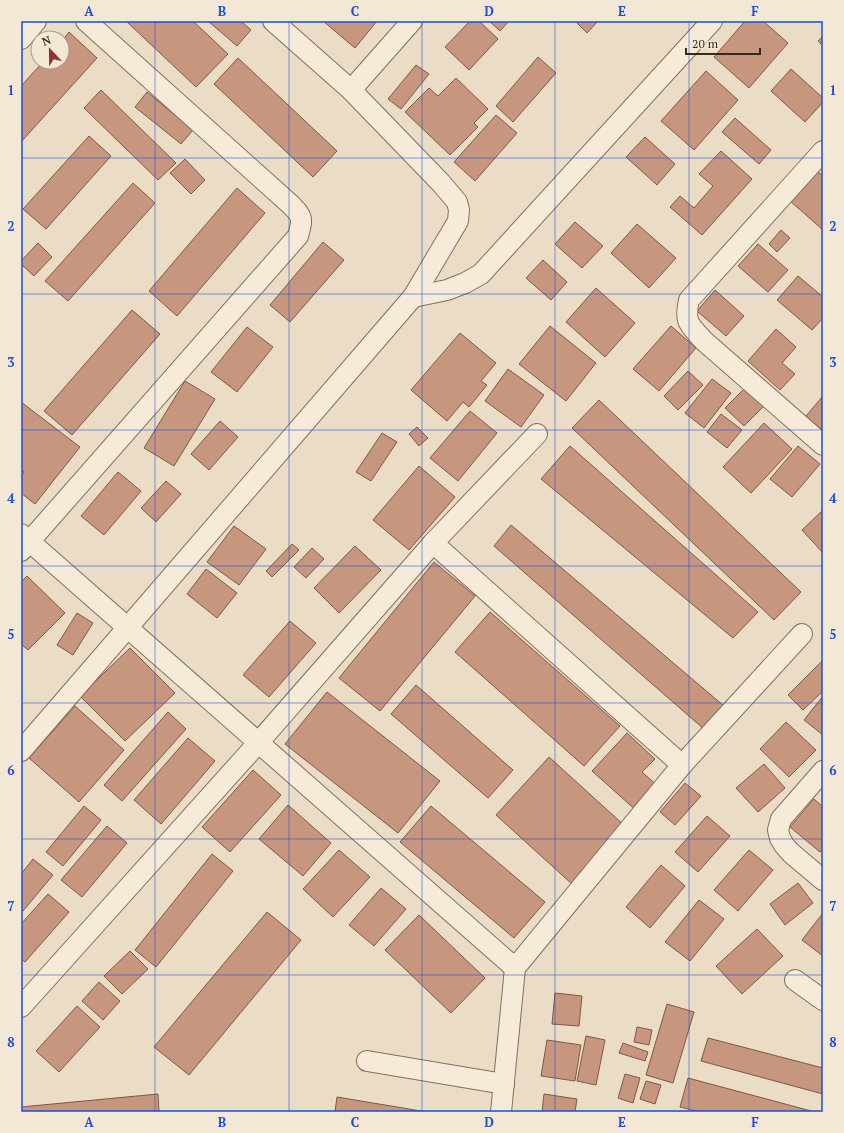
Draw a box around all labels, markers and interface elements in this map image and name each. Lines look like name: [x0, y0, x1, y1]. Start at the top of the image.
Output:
text: A: [84, 2, 94, 20]
text: B: [218, 2, 226, 20]
text: C: [351, 2, 359, 20]
text: D: [484, 2, 494, 20]
text: E: [618, 2, 626, 20]
text: F: [751, 2, 759, 20]
north arrow: [30, 30, 70, 70]
scale bar: [686, 30, 760, 56]
text: N: [40, 32, 53, 49]
text: 20 m: [692, 36, 719, 51]
text: 1: [7, 81, 15, 99]
text: 1: [829, 81, 837, 99]
text: 2: [7, 217, 15, 235]
text: 2: [829, 217, 837, 235]
text: 3: [7, 353, 15, 371]
text: 3: [829, 353, 837, 371]
text: 4: [7, 489, 15, 507]
text: 4: [829, 489, 837, 507]
text: 5: [7, 625, 15, 643]
text: 5: [829, 625, 837, 643]
text: 6: [7, 761, 15, 779]
text: 6: [829, 761, 837, 779]
text: 7: [7, 897, 15, 915]
text: 7: [829, 897, 837, 915]
text: 8: [7, 1033, 15, 1051]
text: 8: [829, 1033, 837, 1051]
text: A: [84, 1113, 94, 1131]
text: B: [218, 1113, 226, 1131]
text: C: [351, 1113, 359, 1131]
text: D: [484, 1113, 494, 1131]
text: E: [618, 1113, 626, 1131]
text: F: [751, 1113, 759, 1131]

